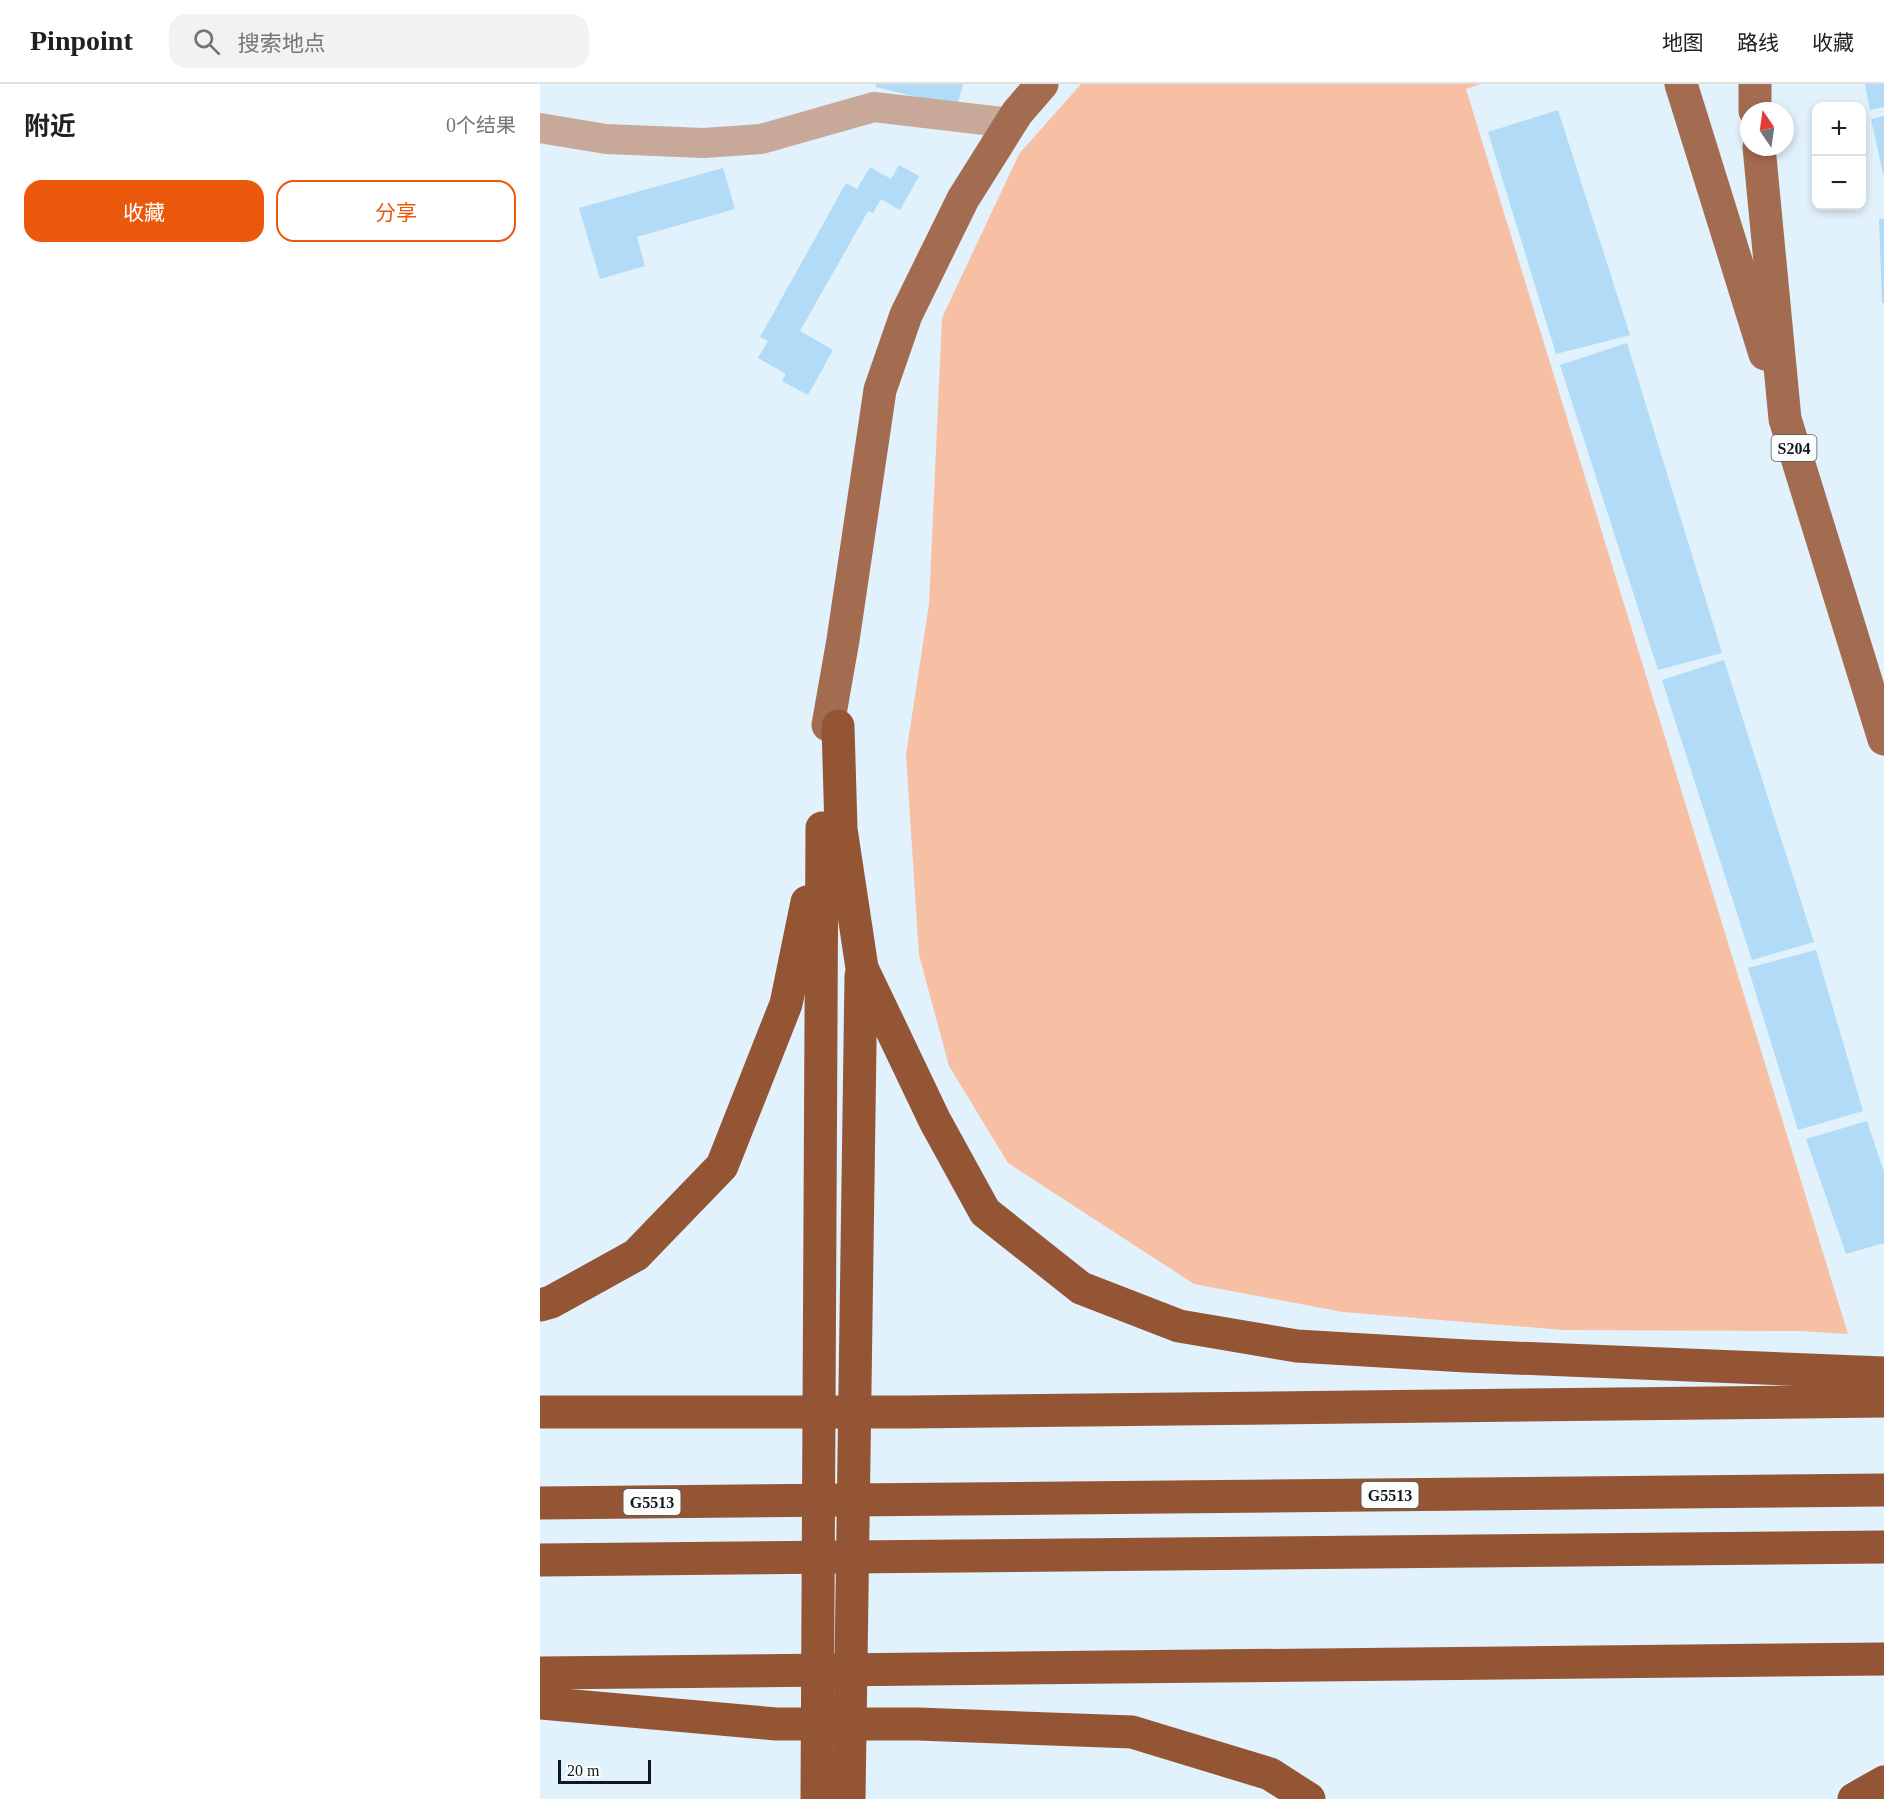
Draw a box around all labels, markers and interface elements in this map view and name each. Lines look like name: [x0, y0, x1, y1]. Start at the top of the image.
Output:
search box: [169, 14, 589, 68]
text: Pinpoint: [30, 25, 133, 56]
icon: search: [190, 25, 223, 58]
text: 搜索地点: [238, 31, 326, 56]
text: 地图: [1662, 31, 1704, 55]
text: 路线: [1737, 31, 1779, 55]
text: 收藏: [1812, 31, 1854, 55]
north arrow: [1740, 102, 1794, 156]
map controls: [1812, 102, 1866, 210]
button: +: [1812, 102, 1866, 156]
text: 附近: [24, 112, 76, 141]
text: 0个结果: [446, 114, 516, 136]
button: −: [1812, 156, 1866, 210]
button: 收藏: [24, 180, 264, 242]
button: 分享: [276, 180, 516, 242]
road number: S204: [1772, 435, 1816, 461]
road number: G5513: [1362, 1482, 1418, 1508]
road number: G5513: [624, 1489, 680, 1515]
scale bar: [558, 1757, 651, 1784]
text: 20 m: [567, 1762, 599, 1779]

